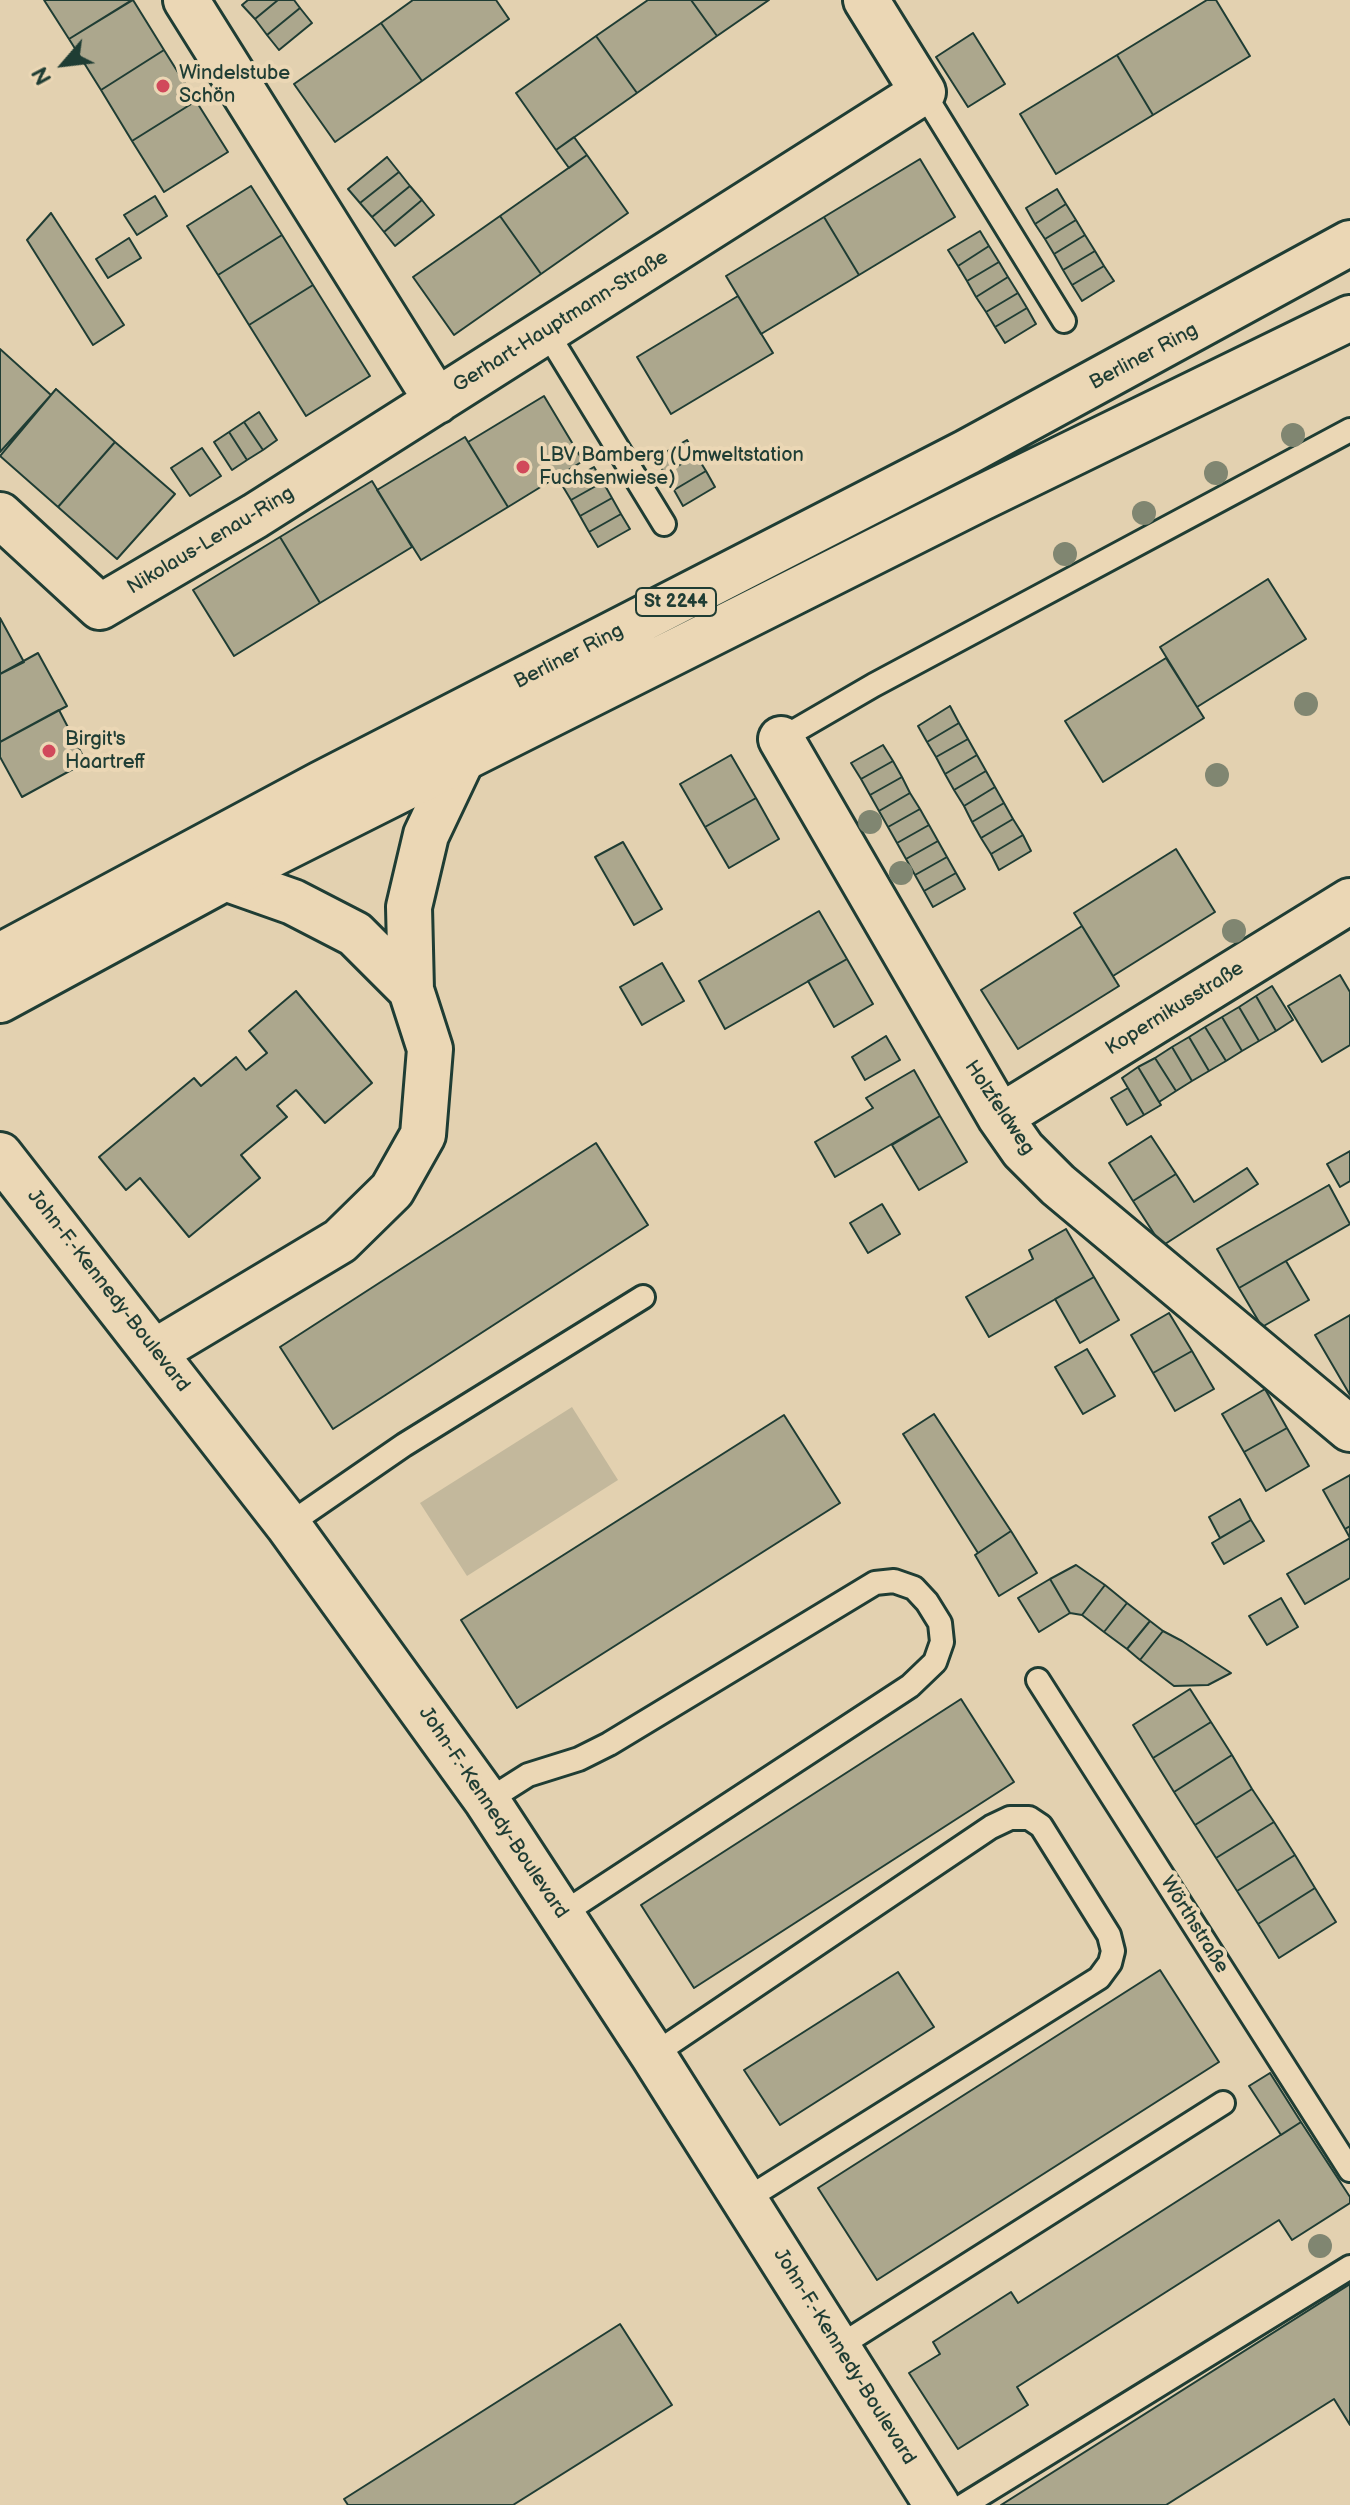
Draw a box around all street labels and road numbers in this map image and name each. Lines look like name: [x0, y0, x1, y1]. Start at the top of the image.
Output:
street label: Gerhart-Hauptmann-Straße: [449, 246, 673, 398]
street label: Berliner Ring: [1086, 318, 1202, 396]
street label: Nikolaus-Lenau-Ring: [123, 482, 299, 600]
road number: St 2244: [636, 588, 716, 616]
street label: Berliner Ring: [510, 619, 628, 695]
street label: Kopernikusstraße: [1101, 957, 1249, 1061]
street label: Holzfeldweg: [959, 1056, 1039, 1160]
street label: John-F.-Kennedy-Boulevard: [21, 1185, 195, 1397]
street label: John-F.-Kennedy-Boulevard: [413, 1702, 573, 1924]
street label: Wörthstraße: [1155, 1872, 1233, 1978]
street label: John-F.-Kennedy-Boulevard: [767, 2244, 921, 2470]

